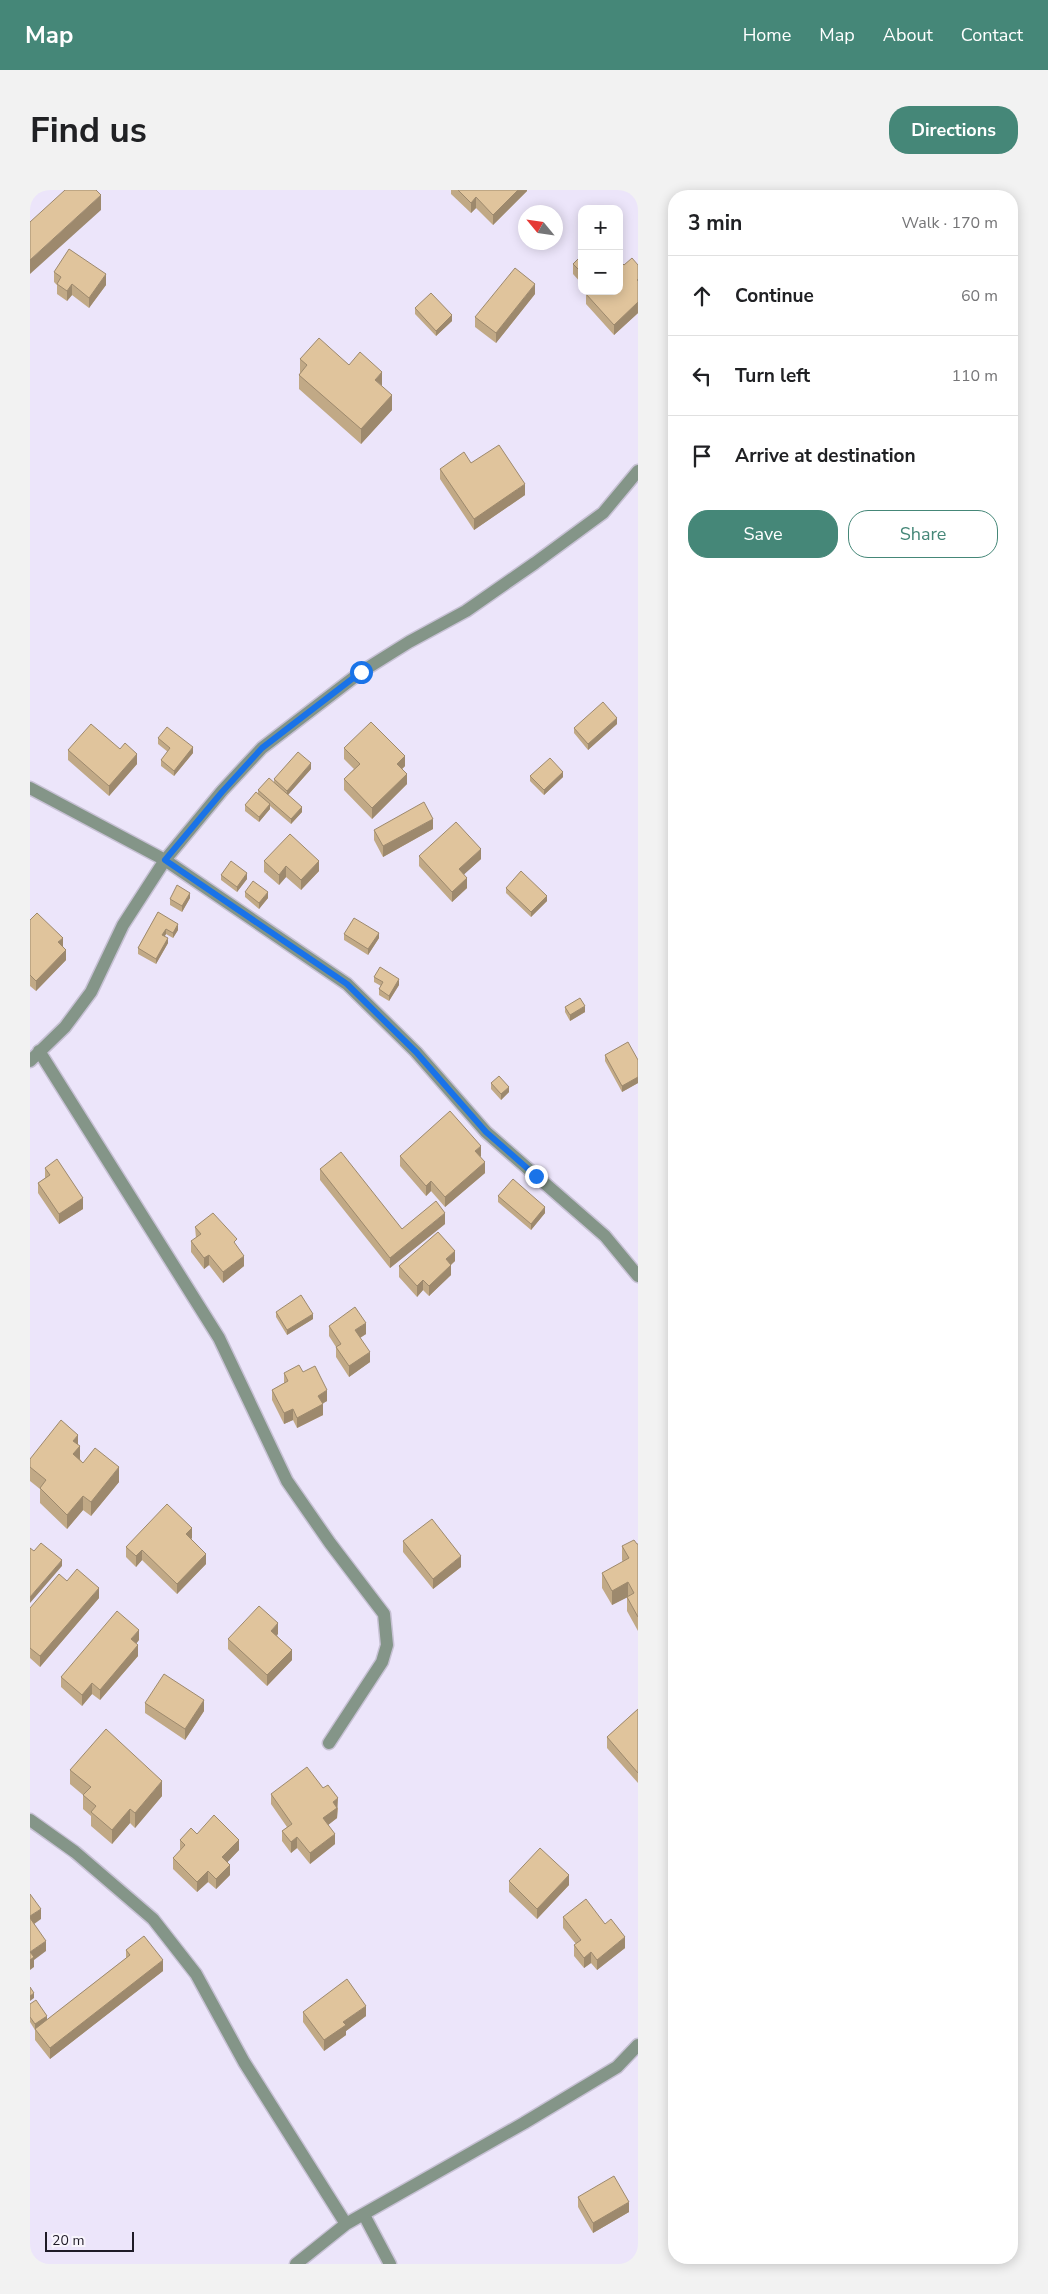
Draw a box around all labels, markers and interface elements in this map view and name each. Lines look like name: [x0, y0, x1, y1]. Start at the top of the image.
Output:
text: Map: [25, 19, 73, 51]
text: Home: [743, 23, 791, 47]
text: Map: [819, 23, 855, 47]
text: About: [883, 23, 933, 47]
text: Contact: [961, 23, 1023, 47]
button: Directions: [889, 106, 1018, 154]
text: Find us: [30, 107, 147, 154]
north arrow: [518, 205, 563, 250]
map controls: [578, 205, 623, 295]
button: +: [578, 205, 623, 250]
text: 3 min: [688, 209, 742, 237]
text: Walk · 170 m: [902, 212, 998, 234]
button: −: [578, 250, 623, 295]
icon: ahead: [688, 282, 716, 310]
text: Continue: [735, 283, 814, 309]
text: 60 m: [961, 285, 998, 307]
icon: left: [688, 362, 716, 390]
text: Turn left: [735, 363, 810, 389]
text: 110 m: [951, 365, 998, 387]
icon: arrive: [688, 442, 716, 470]
text: Arrive at destination: [735, 443, 916, 469]
button: Save: [688, 510, 838, 558]
button: Share: [848, 510, 998, 558]
route start: [350, 661, 373, 684]
route end: [525, 1165, 548, 1188]
scale bar: [45, 2229, 134, 2252]
text: 20 m: [52, 2231, 84, 2250]

